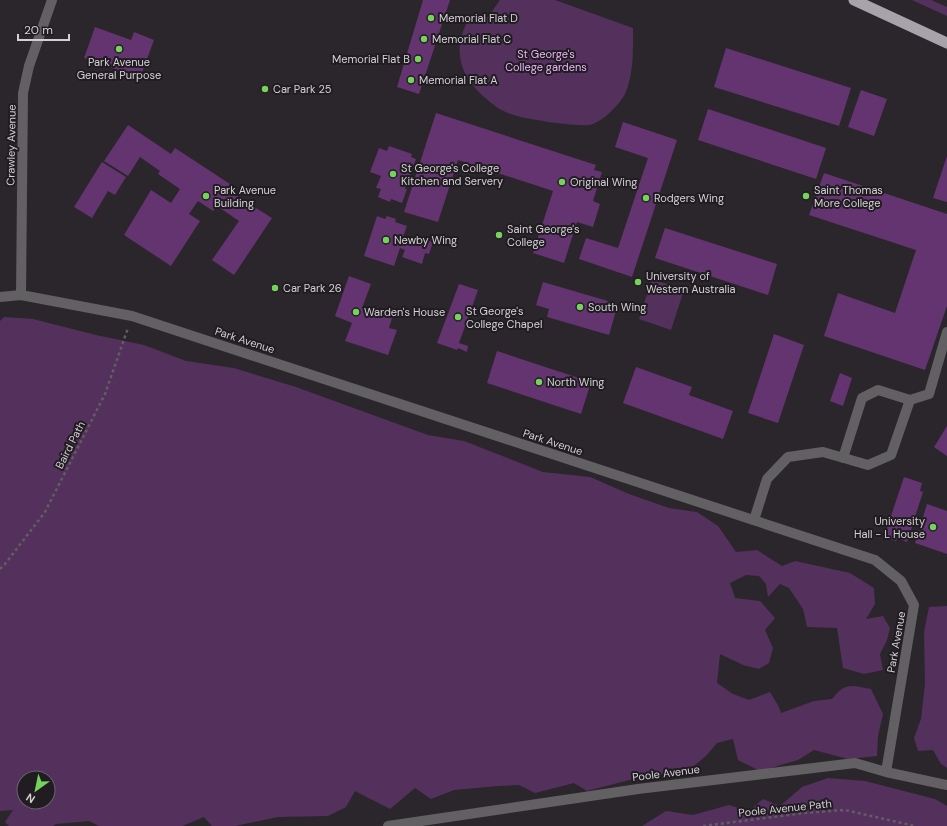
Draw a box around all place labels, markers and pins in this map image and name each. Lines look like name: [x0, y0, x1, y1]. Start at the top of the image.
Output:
place label: Memorial Flat D: [439, 11, 518, 25]
marker: Memorial Flat D: [426, 13, 436, 23]
place label: Memorial Flat C: [432, 32, 511, 46]
marker: Memorial Flat C: [419, 34, 429, 44]
marker: Park Avenue General Purpose: [114, 44, 124, 54]
place label: Memorial Flat B: [332, 52, 410, 66]
marker: Memorial Flat B: [413, 54, 423, 64]
place label: Park Avenue General Purpose: [77, 55, 161, 82]
place label: Memorial Flat A: [419, 73, 498, 87]
marker: Memorial Flat A: [406, 75, 416, 85]
place label: Car Park 25: [273, 82, 332, 96]
marker: Car Park 25: [260, 84, 270, 94]
place label: St George's College Kitchen and Servery: [401, 161, 503, 188]
marker: St George's College Kitchen and Servery: [388, 169, 398, 179]
place label: Original Wing: [570, 175, 637, 189]
marker: Original Wing: [557, 177, 567, 187]
place label: Park Avenue Building: [214, 183, 276, 210]
place label: Saint Thomas More College: [814, 183, 883, 210]
marker: Park Avenue Building: [201, 191, 211, 201]
place label: Rodgers Wing: [654, 191, 724, 205]
marker: Saint Thomas More College: [801, 191, 811, 201]
marker: Rodgers Wing: [641, 193, 651, 203]
place label: Saint George's College: [507, 222, 580, 249]
marker: Saint George's College: [494, 230, 504, 240]
place label: Newby Wing: [394, 233, 457, 247]
marker: Newby Wing: [381, 235, 391, 245]
place label: University of Western Australia: [646, 269, 736, 296]
marker: University of Western Australia: [633, 277, 643, 287]
place label: Car Park 26: [283, 281, 342, 295]
marker: Car Park 26: [270, 283, 280, 293]
place label: South Wing: [588, 300, 647, 314]
marker: South Wing: [575, 302, 585, 312]
place label: St George's College Chapel: [466, 304, 542, 331]
place label: Warden's House: [364, 305, 445, 319]
marker: Warden's House: [351, 307, 361, 317]
marker: St George's College Chapel: [453, 312, 463, 322]
place label: North Wing: [547, 375, 605, 389]
marker: North Wing: [534, 377, 544, 387]
place label: University Hall - L House: [854, 514, 925, 541]
marker: University Hall - L House: [928, 522, 938, 532]

